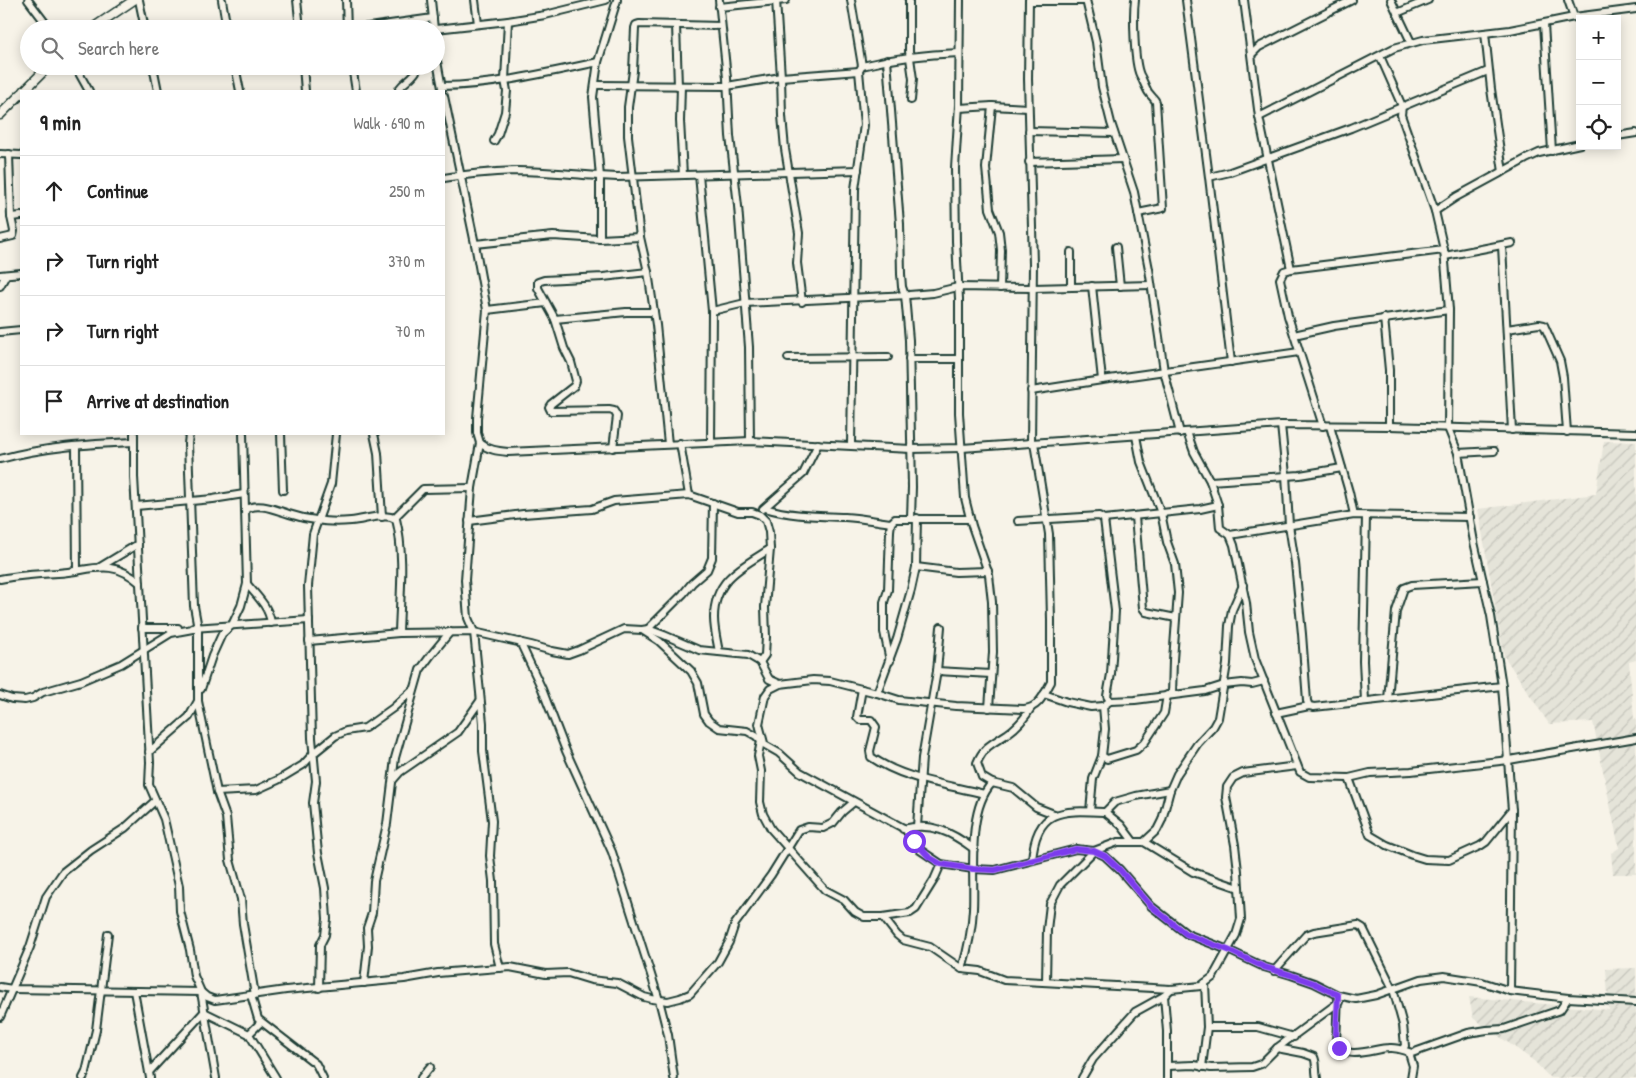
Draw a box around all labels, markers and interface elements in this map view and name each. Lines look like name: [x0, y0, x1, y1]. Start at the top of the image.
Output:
map controls: [1576, 15, 1621, 150]
button: +: [1576, 15, 1621, 60]
search box: [20, 20, 445, 75]
icon: search: [38, 34, 66, 62]
text: Search here: [78, 35, 159, 61]
button: −: [1576, 60, 1621, 105]
button: locate: [1576, 105, 1621, 150]
text: 9 min: [40, 108, 81, 137]
text: Walk · 690 m: [353, 112, 425, 134]
icon: ahead: [40, 177, 68, 205]
text: Continue: [87, 178, 148, 204]
text: 250 m: [389, 180, 425, 202]
icon: right: [40, 247, 68, 275]
text: Turn right: [87, 248, 158, 274]
text: 370 m: [388, 250, 425, 272]
icon: right: [40, 317, 68, 345]
text: Turn right: [87, 318, 158, 344]
text: 70 m: [395, 320, 425, 342]
icon: arrive: [40, 387, 68, 415]
text: Arrive at destination: [87, 388, 229, 414]
route start: [903, 830, 926, 853]
route end: [1328, 1037, 1351, 1060]

